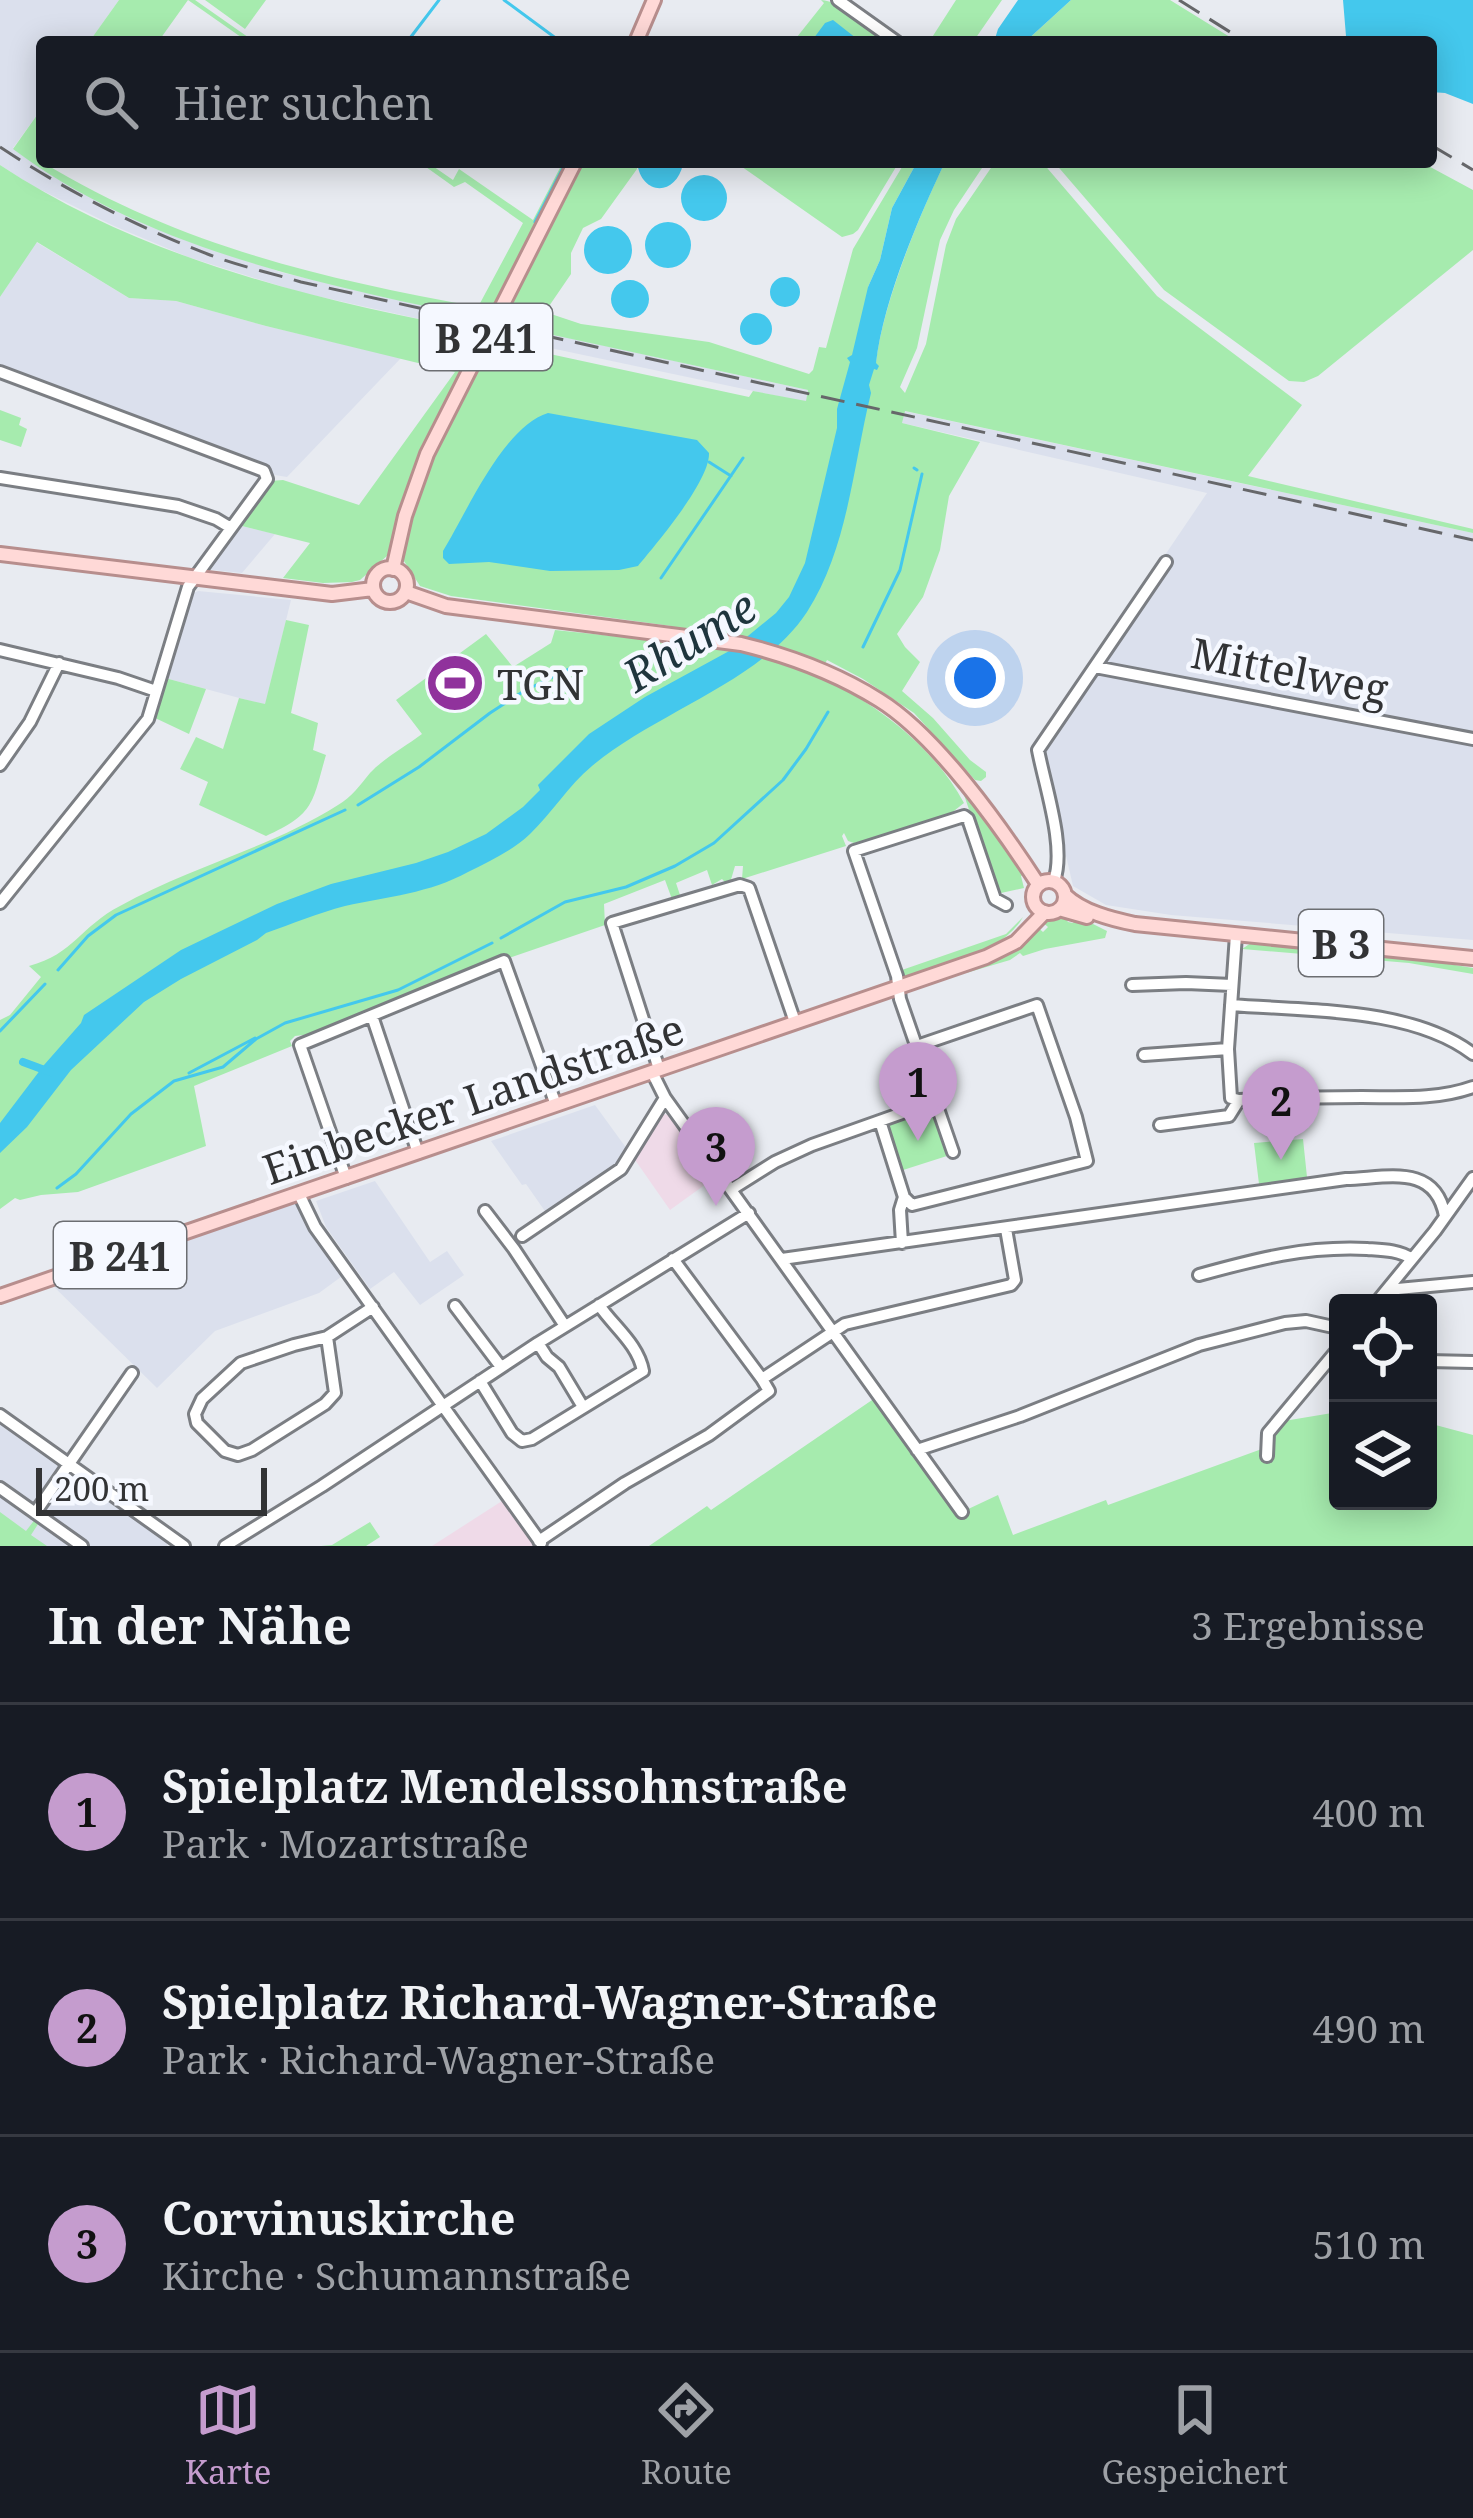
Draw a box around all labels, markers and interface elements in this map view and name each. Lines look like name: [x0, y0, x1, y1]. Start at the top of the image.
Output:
search box: [36, 36, 1437, 168]
icon: search: [78, 69, 144, 135]
text: Hier suchen: [174, 72, 434, 133]
road number: B 241: [420, 304, 552, 370]
water label: Rhume: [610, 575, 767, 705]
street label: Mittelweg: [1187, 623, 1394, 717]
your location: [945, 648, 1005, 708]
sports icon: TGN: [424, 652, 486, 714]
place label: TGN: [497, 655, 584, 712]
road number: B 3: [1299, 910, 1383, 976]
street label: Einbecker Landstraße: [255, 999, 691, 1197]
pin: 1: [879, 1042, 957, 1141]
pin: 2: [1242, 1061, 1320, 1160]
pin: 3: [677, 1107, 755, 1206]
road number: B 241: [54, 1222, 186, 1288]
map controls: [1329, 1294, 1437, 1510]
button: locate: [1329, 1294, 1437, 1402]
button: layers: [1329, 1402, 1437, 1510]
scale bar: [36, 1462, 267, 1515]
text: 200 m: [54, 1466, 149, 1511]
text: In der Nähe: [48, 1589, 352, 1659]
text: 3 Ergebnisse: [1191, 1598, 1425, 1651]
text: Spielplatz Mendelssohnstraße: [162, 1755, 847, 1816]
text: 1: [76, 1785, 98, 1838]
text: 400 m: [1313, 1785, 1425, 1838]
text: Park · Mozartstraße: [162, 1816, 529, 1869]
text: Spielplatz Richard-Wagner-Straße: [162, 1971, 937, 2032]
text: 2: [76, 2001, 98, 2054]
text: 490 m: [1313, 2001, 1425, 2054]
text: Park · Richard-Wagner-Straße: [162, 2032, 715, 2085]
text: Corvinuskirche: [162, 2187, 516, 2248]
text: 3: [76, 2217, 98, 2270]
text: 510 m: [1313, 2217, 1425, 2270]
text: Kirche · Schumannstraße: [162, 2248, 631, 2301]
tab: Karte: [185, 2377, 271, 2494]
tab: Route: [641, 2377, 732, 2494]
tab: Gespeichert: [1102, 2377, 1288, 2494]

